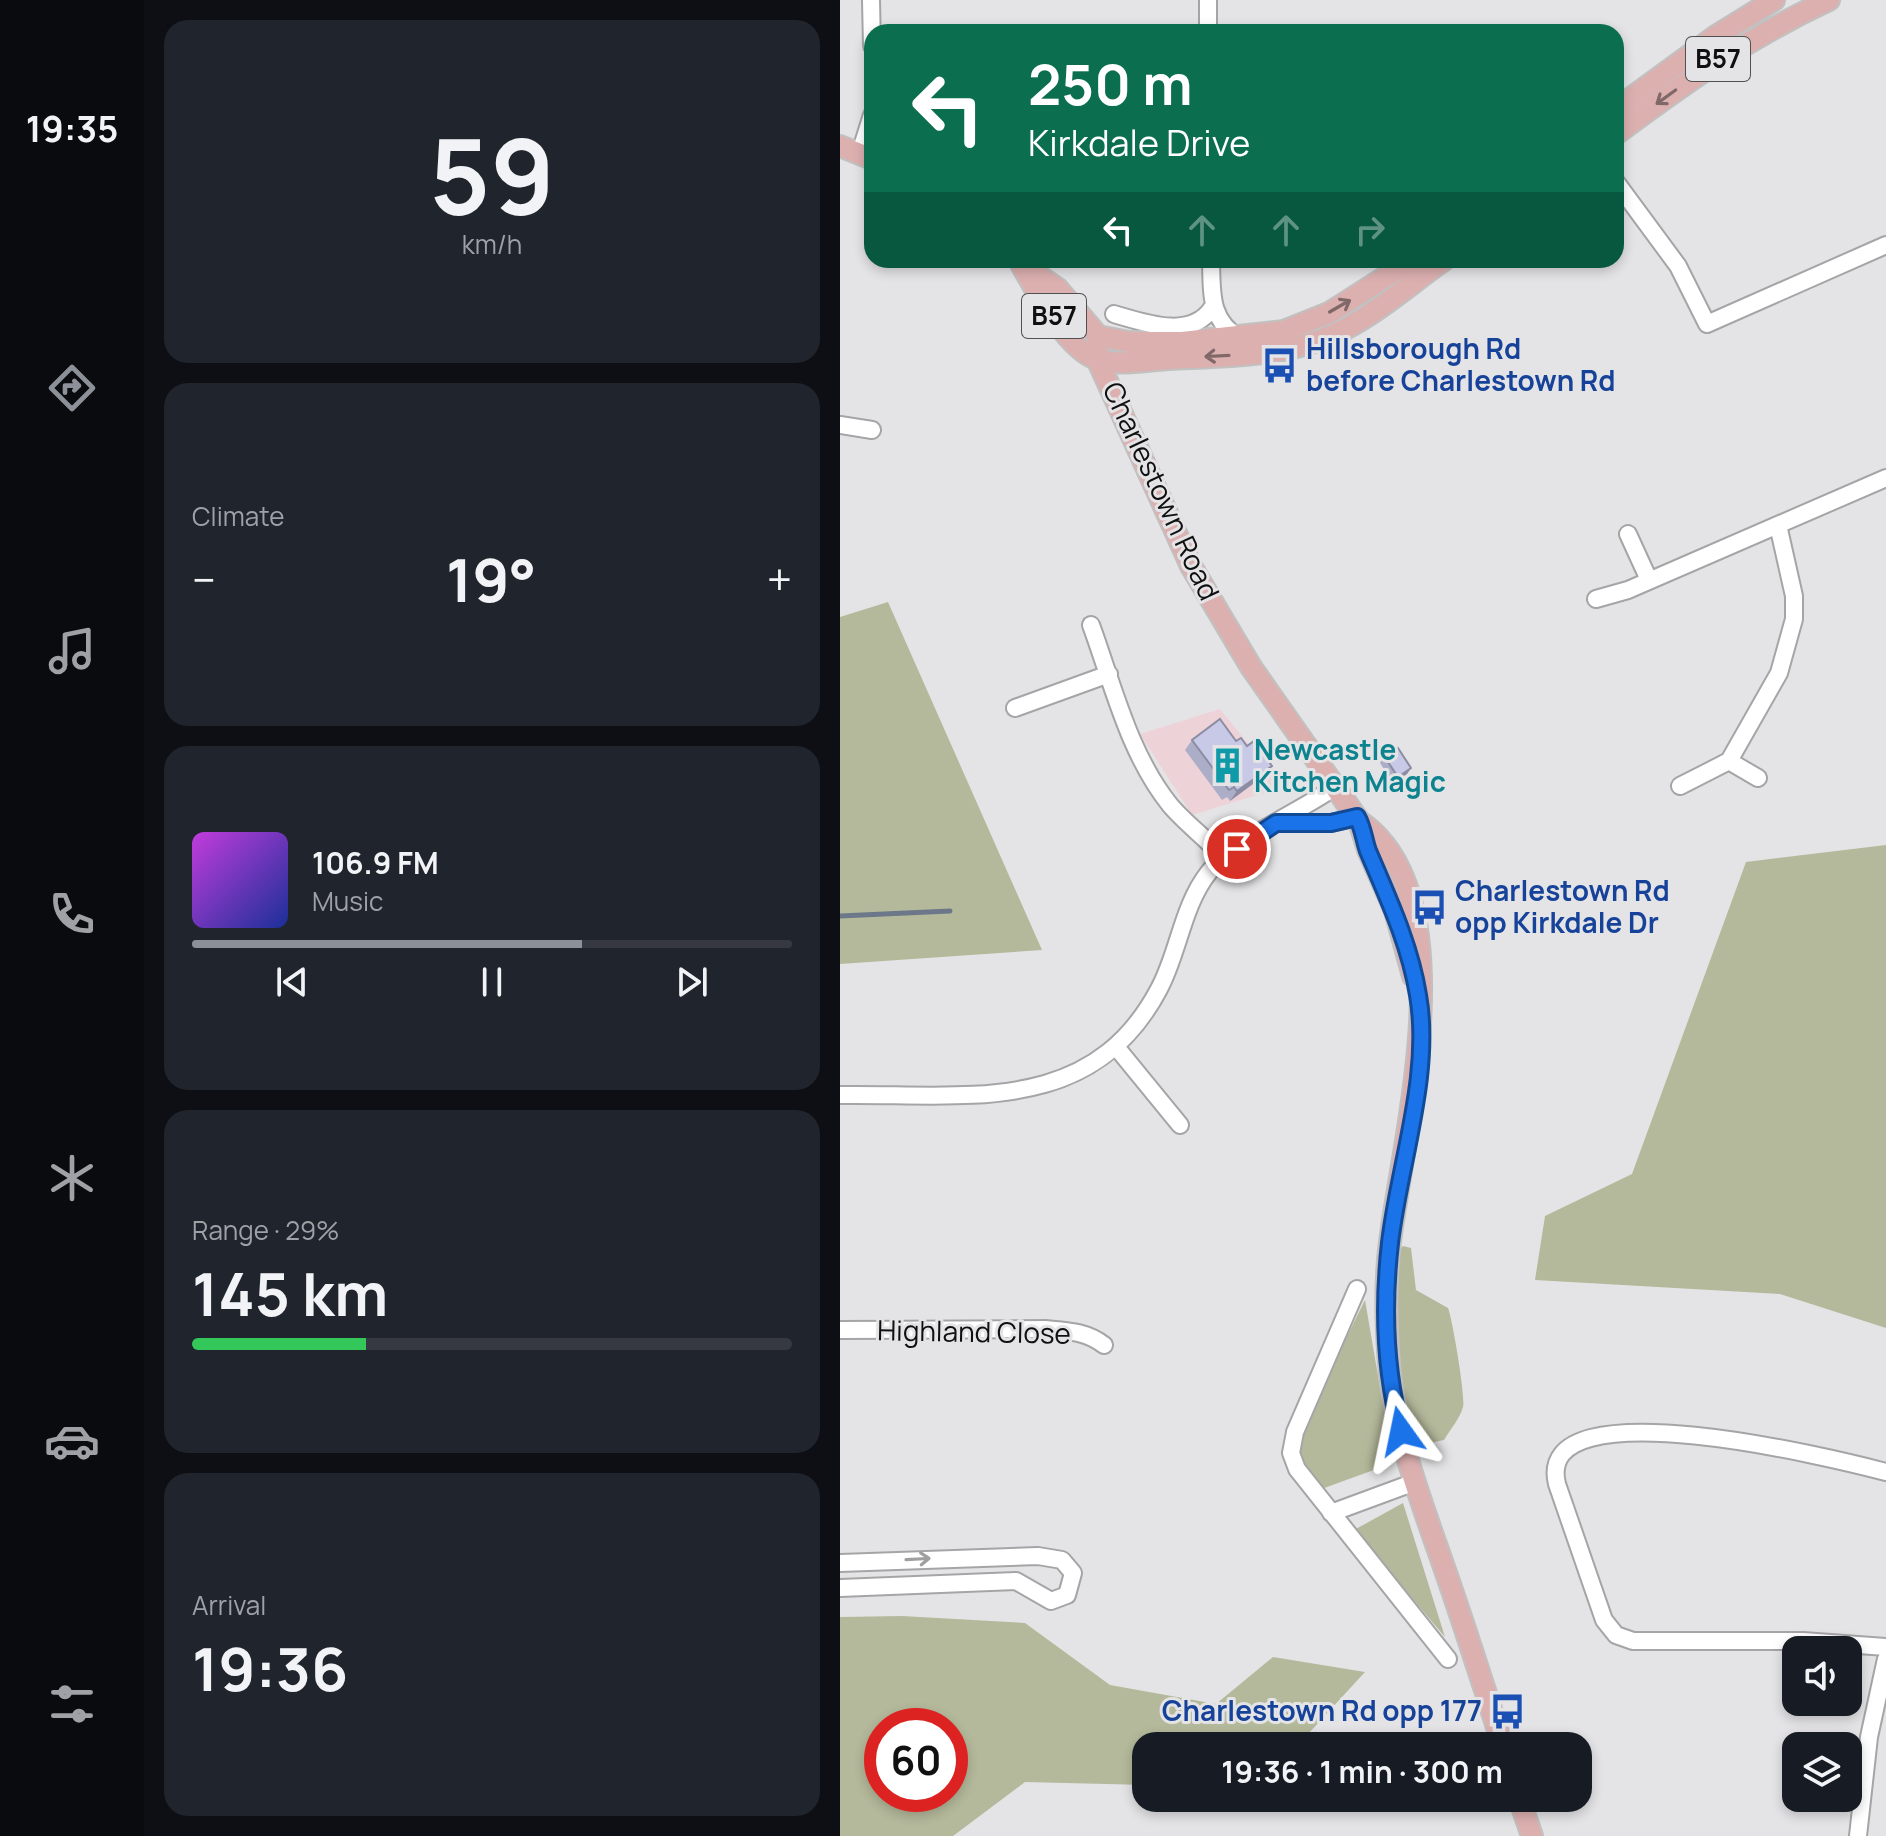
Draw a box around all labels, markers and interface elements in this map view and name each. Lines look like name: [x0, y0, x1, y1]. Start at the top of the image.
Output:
road number: B57: [1686, 37, 1750, 81]
text: 250 m: [1028, 45, 1193, 122]
icon: left: [896, 56, 1000, 160]
one-way arrow: [1656, 89, 1678, 105]
text: 59: [429, 103, 555, 245]
text: 19:35: [26, 104, 118, 153]
text: Kirkdale Drive: [1028, 118, 1250, 167]
icon: left: [1096, 208, 1140, 252]
icon: ahead: [1180, 208, 1224, 252]
icon: ahead: [1264, 208, 1308, 252]
icon: right: [1348, 208, 1392, 252]
text: km/h: [462, 226, 522, 262]
road number: B57: [1022, 294, 1086, 338]
one-way arrow: [1328, 298, 1351, 314]
place label: Hillsborough Rd before Charlestown Rd: [1306, 329, 1616, 399]
bus stop icon: Hillsborough Rd before Charlestown Rd: [1261, 346, 1299, 384]
one-way arrow: [1204, 349, 1231, 364]
icon: directions: [44, 360, 100, 416]
street label: Charlestown Road: [1095, 375, 1229, 606]
text: Climate: [192, 498, 284, 534]
text: 19°: [446, 538, 536, 620]
text: −: [192, 549, 216, 609]
text: +: [767, 549, 792, 609]
icon: music: [44, 623, 100, 679]
place label: Newcastle Kitchen Magic: [1254, 730, 1446, 800]
building icon: Newcastle Kitchen Magic: [1209, 747, 1247, 785]
pin: [1203, 815, 1271, 883]
icon: arrive: [1215, 827, 1259, 871]
text: 106.9 FM: [312, 842, 439, 883]
place label: Charlestown Rd opp Kirkdale Dr: [1455, 871, 1670, 941]
text: Music: [312, 883, 383, 919]
icon: phone: [44, 886, 100, 942]
bus stop icon: Charlestown Rd opp Kirkdale Dr: [1410, 888, 1448, 926]
icon: previous: [270, 960, 314, 1004]
icon: pause: [470, 960, 514, 1004]
icon: next: [670, 960, 714, 1004]
icon: climate: [44, 1150, 100, 1206]
text: Range · 29%: [192, 1212, 340, 1248]
text: 145 km: [192, 1252, 388, 1334]
street label: Highland Close: [877, 1310, 1071, 1352]
position arrow: [1359, 1389, 1443, 1473]
icon: car: [44, 1413, 100, 1469]
one-way arrow: [904, 1551, 931, 1566]
text: Arrival: [192, 1587, 266, 1623]
text: 19:36: [192, 1627, 348, 1709]
map controls: [1782, 1636, 1862, 1812]
button: sound: [1782, 1636, 1862, 1716]
icon: filters: [44, 1676, 100, 1732]
place label: Charlestown Rd opp 177: [1162, 1691, 1482, 1729]
bus stop icon: Charlestown Rd opp 177: [1489, 1692, 1527, 1730]
speed limit sign: 60: [864, 1708, 968, 1812]
button: layers: [1782, 1732, 1862, 1812]
text: 19:36 · 1 min · 300 m: [1221, 1751, 1503, 1792]

